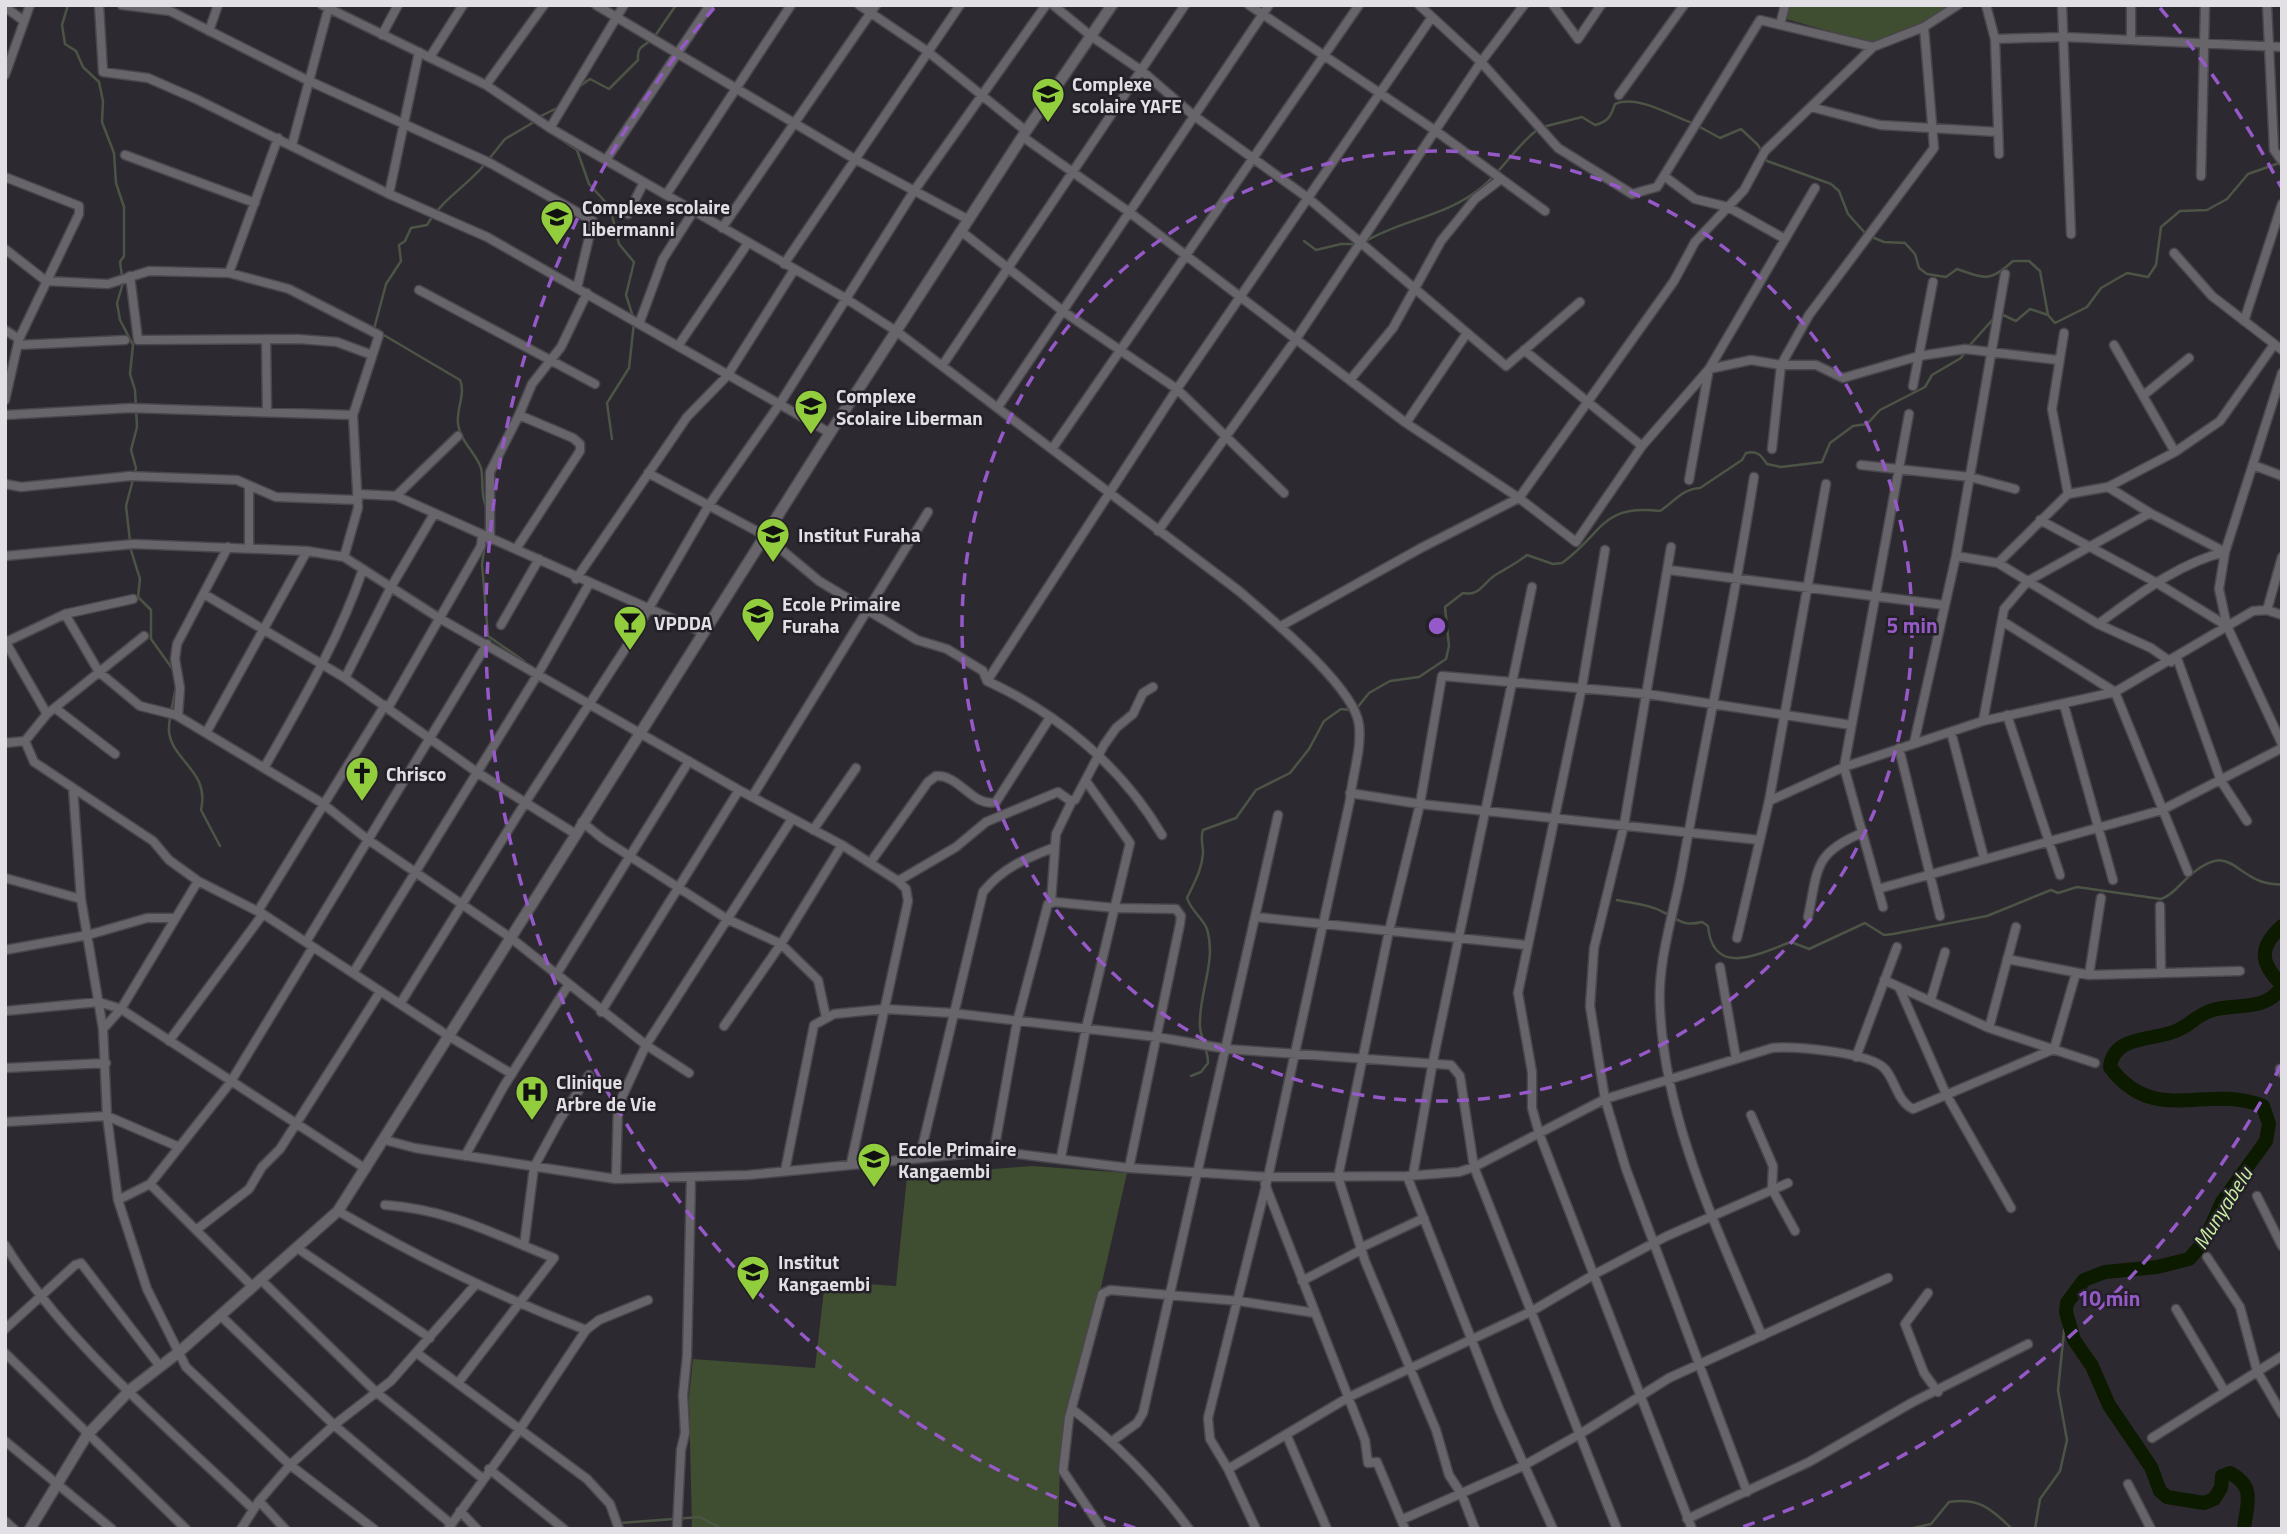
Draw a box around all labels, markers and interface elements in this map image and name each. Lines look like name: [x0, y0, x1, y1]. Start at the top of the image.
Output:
place label: Complexe scolaire YAFE: [1072, 69, 1182, 120]
school or university icon: Complexe scolaire YAFE: [1029, 75, 1067, 124]
place label: Complexe scolaire Libermanni: [582, 192, 730, 243]
school or university icon: Complexe scolaire Libermanni: [538, 198, 576, 247]
place label: Complexe Scolaire Liberman: [836, 381, 983, 432]
school or university icon: Complexe Scolaire Liberman: [792, 387, 830, 436]
school or university icon: Institut Furaha: [754, 515, 792, 564]
place label: Institut Furaha: [798, 520, 921, 549]
place label: Ecole Primaire Furaha: [782, 589, 901, 640]
school or university icon: Ecole Primaire Furaha: [739, 595, 777, 644]
bar icon: VPDDA: [611, 603, 649, 652]
place label: VPDDA: [654, 608, 713, 637]
text: 5 min: [1886, 609, 1938, 641]
centre of rings: [1425, 614, 1449, 638]
church icon: Chrisco: [343, 754, 381, 803]
place label: Chrisco: [386, 759, 446, 788]
place label: Clinique Arbre de Vie: [556, 1067, 656, 1118]
hospital icon: Clinique Arbre de Vie: [513, 1073, 551, 1122]
place label: Ecole Primaire Kangaembi: [898, 1134, 1017, 1185]
school or university icon: Ecole Primaire Kangaembi: [855, 1140, 893, 1189]
water label: Munyabelu: [2184, 1159, 2261, 1256]
place label: Institut Kangaembi: [778, 1247, 870, 1298]
school or university icon: Institut Kangaembi: [734, 1253, 772, 1302]
text: 10 min: [2078, 1282, 2140, 1314]

